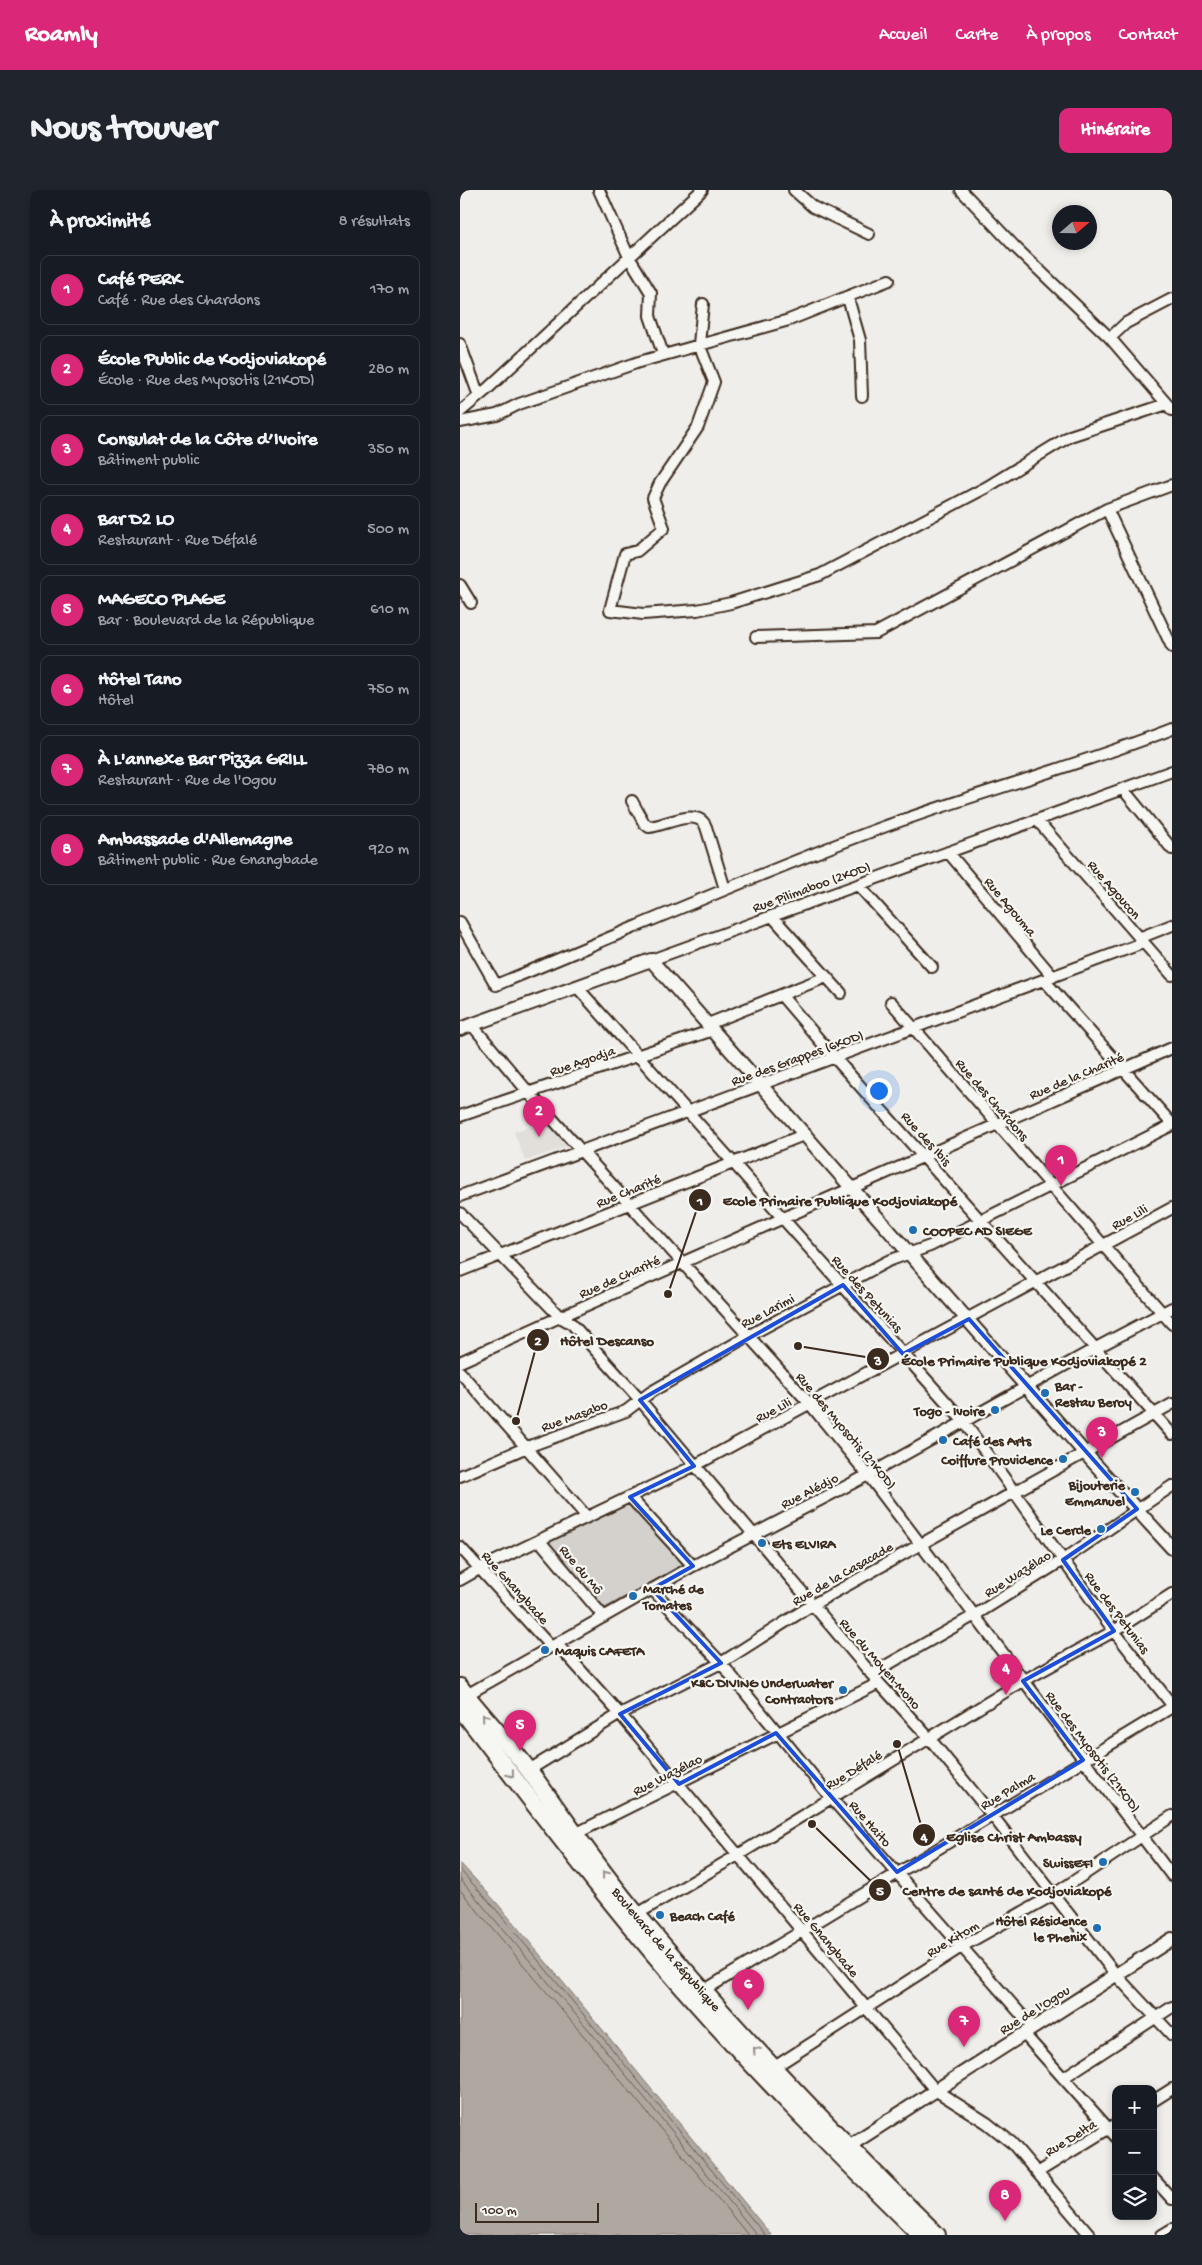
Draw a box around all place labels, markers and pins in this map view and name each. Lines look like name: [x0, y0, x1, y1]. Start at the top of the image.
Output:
pin: 2: [523, 1096, 555, 1137]
pin: 1: [1045, 1145, 1077, 1186]
callout: Ecole Primaire Publique Kodjoviakopé: [688, 1185, 967, 1215]
marker: COOPEC AD SIEGE: [907, 1224, 919, 1236]
place label: COOPEC AD SIEGE: [922, 1224, 1033, 1241]
callout: Hôtel Descanso: [525, 1325, 664, 1355]
callout: École Primaire Publique Kodjoviakopé 2: [866, 1344, 1156, 1374]
place label: Bar - Restau Beroy: [1054, 1379, 1132, 1412]
marker: Bar - Restau Beroy: [1039, 1387, 1051, 1399]
place label: Togo - Ivoire: [913, 1404, 986, 1421]
marker: Togo - Ivoire: [989, 1404, 1001, 1416]
pin: 3: [1086, 1417, 1118, 1458]
marker: Café des Arts: [937, 1434, 949, 1446]
place label: Café des Arts: [952, 1434, 1032, 1451]
place label: Coiffure Providence: [940, 1453, 1054, 1470]
marker: Coiffure Providence: [1057, 1453, 1069, 1465]
place label: Bijouterie Emmanuel: [1065, 1478, 1126, 1511]
marker: Bijouterie Emmanuel: [1129, 1486, 1141, 1498]
place label: Le Cercle: [1040, 1523, 1092, 1540]
marker: Le Cercle: [1095, 1523, 1107, 1535]
marker: Ets ELVIRA: [756, 1537, 768, 1549]
place label: Ets ELVIRA: [772, 1537, 837, 1554]
place label: Marché de Tomates: [642, 1582, 704, 1615]
marker: Marché de Tomates: [627, 1590, 639, 1602]
marker: Maquis CAFETA: [539, 1644, 551, 1656]
place label: Maquis CAFETA: [555, 1644, 646, 1661]
pin: 4: [990, 1654, 1022, 1695]
place label: K&C DIVING Underwater Contractors: [690, 1676, 835, 1709]
marker: K&C DIVING Underwater Contractors: [837, 1684, 849, 1696]
pin: 5: [504, 1710, 536, 1751]
callout: Eglise Christ Ambassy: [911, 1820, 1091, 1850]
place label: SwissEFI: [1043, 1856, 1093, 1873]
marker: SwissEFI: [1097, 1856, 1109, 1868]
callout: Centre de santé de Kodjoviakopé: [867, 1875, 1121, 1905]
marker: Beach Café: [654, 1909, 666, 1921]
place label: Beach Café: [669, 1909, 735, 1926]
place label: Hôtel Résidence le Phenix: [996, 1914, 1088, 1947]
marker: Hôtel Résidence le Phenix: [1091, 1922, 1103, 1934]
pin: 6: [732, 1969, 764, 2010]
pin: 7: [948, 2006, 980, 2047]
pin: 8: [989, 2180, 1021, 2221]

